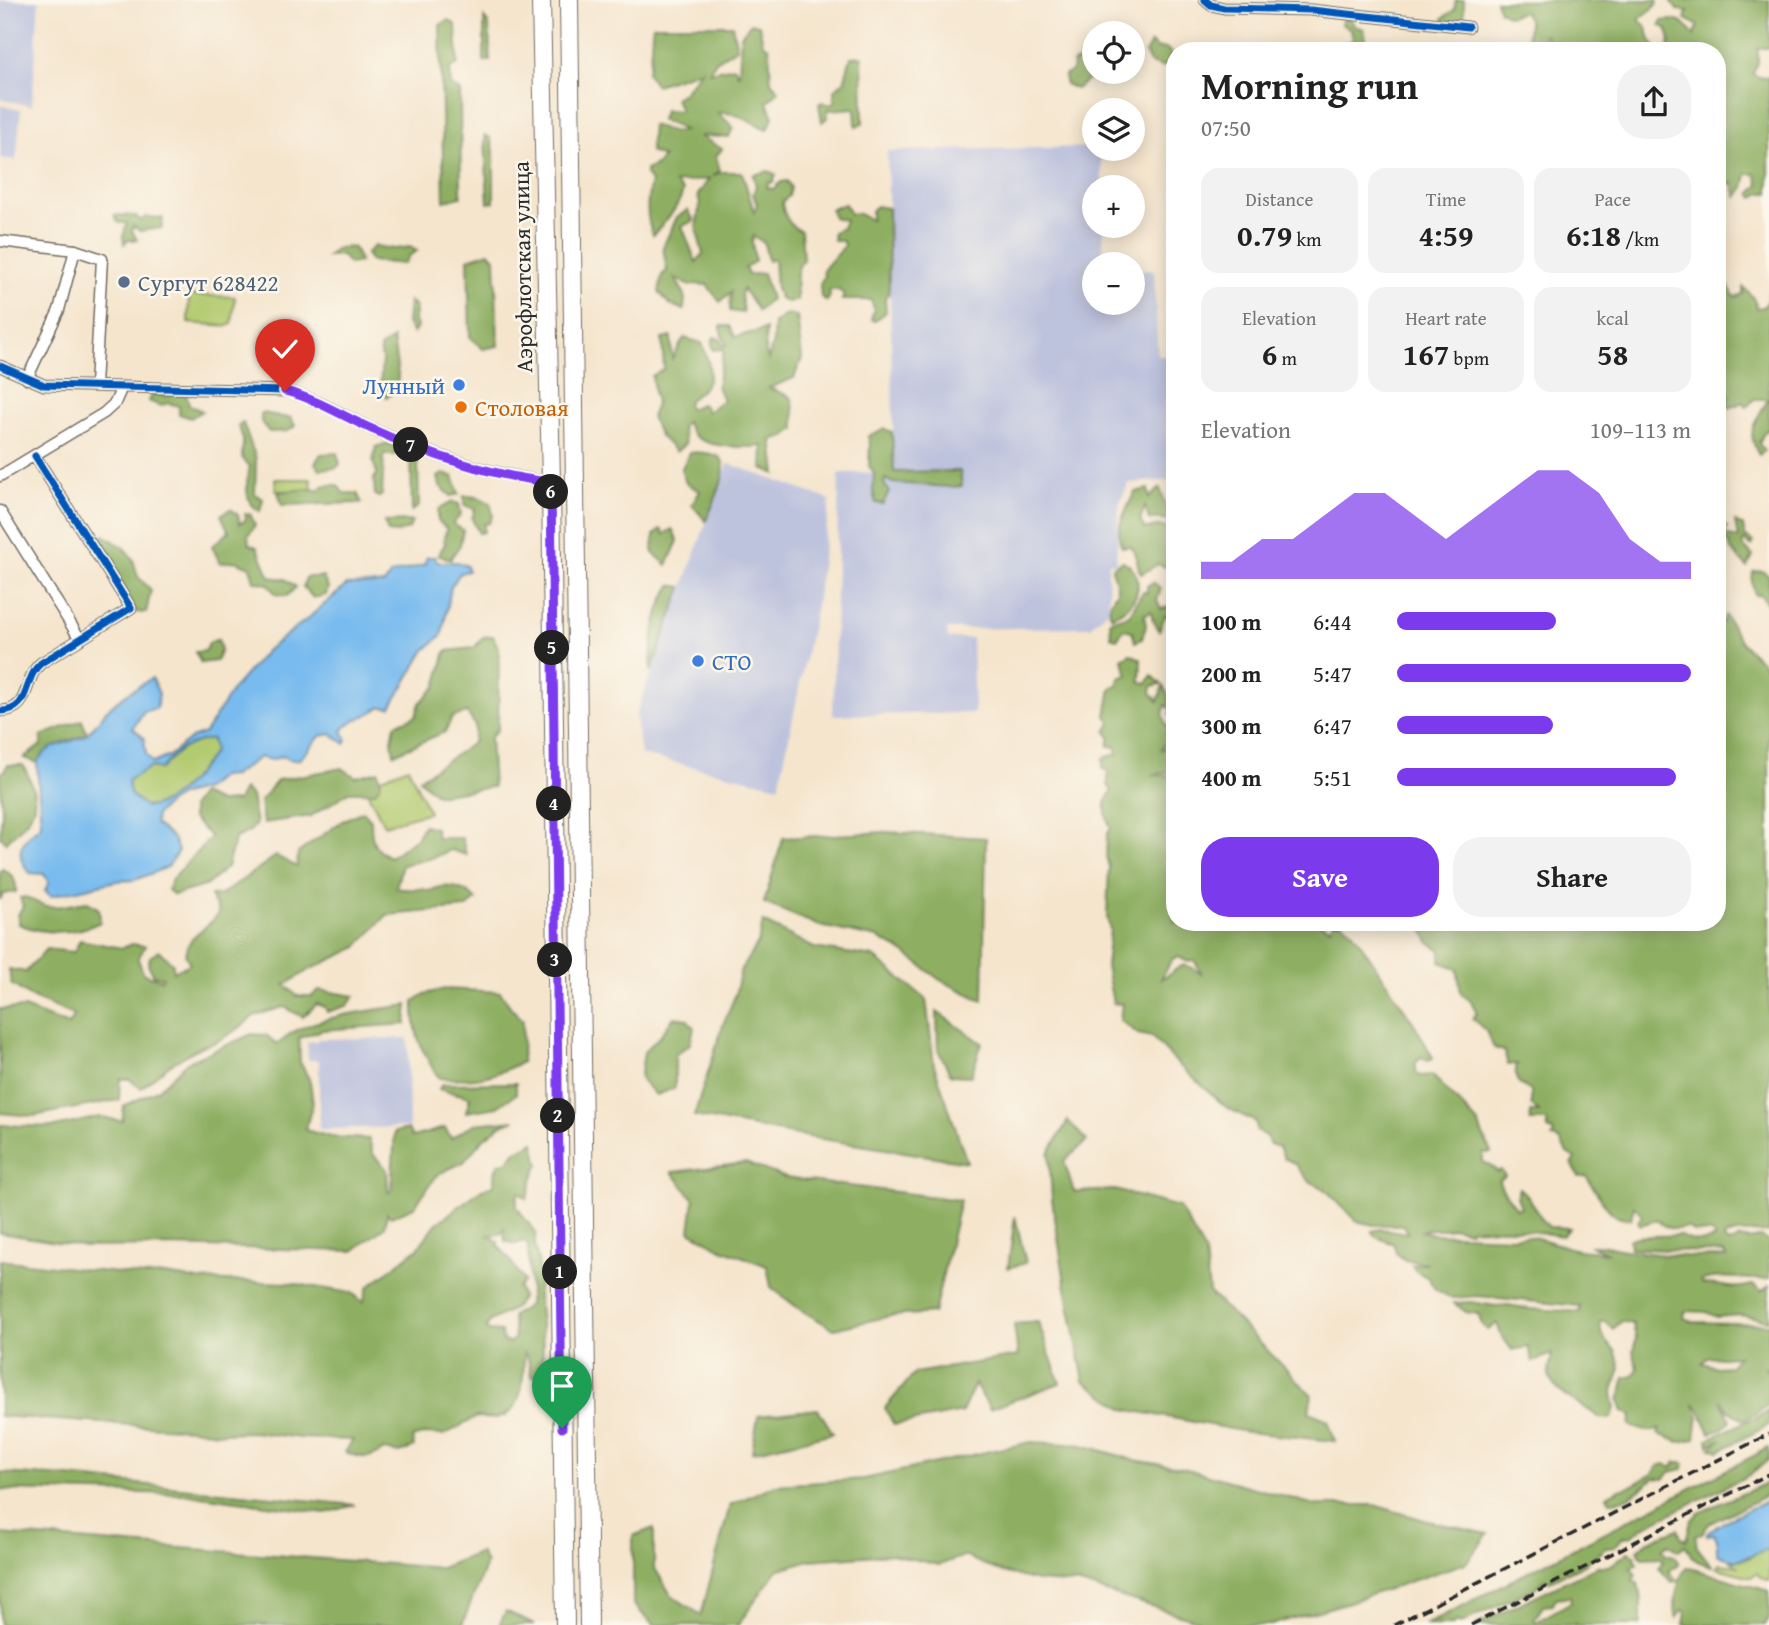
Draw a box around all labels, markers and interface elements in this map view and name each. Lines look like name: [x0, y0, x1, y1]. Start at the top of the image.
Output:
map controls: [1082, 21, 1145, 315]
button: locate: [1082, 21, 1145, 84]
text: Morning run: [1201, 57, 1418, 113]
button: share: [1617, 65, 1691, 139]
button: layers: [1082, 98, 1145, 161]
text: 07:50: [1201, 111, 1251, 144]
street label: Аэрофлотская улица: [504, 161, 540, 373]
button: +: [1082, 175, 1145, 238]
text: Distance: [1245, 185, 1313, 213]
text: Time: [1426, 185, 1466, 213]
text: Pace: [1594, 185, 1631, 213]
text: 0.79: [1237, 213, 1292, 257]
text: 4:59: [1418, 213, 1474, 257]
text: 6:18: [1566, 213, 1621, 257]
text: km: [1292, 225, 1322, 253]
text: /km: [1621, 225, 1659, 253]
button: −: [1082, 252, 1145, 315]
place label: Сургут 628422: [138, 266, 279, 299]
marker: Сургут 628422: [116, 274, 132, 290]
text: Elevation: [1242, 304, 1317, 332]
text: Heart rate: [1405, 304, 1487, 332]
text: kcal: [1596, 304, 1629, 332]
pin: [255, 319, 315, 391]
icon: check: [266, 330, 304, 368]
text: 6: [1262, 332, 1277, 376]
text: 167: [1403, 332, 1449, 376]
text: 58: [1597, 332, 1628, 376]
text: m: [1277, 344, 1297, 372]
text: bpm: [1449, 344, 1489, 372]
place label: Лунный: [362, 369, 445, 402]
marker: Лунный: [451, 377, 467, 393]
place label: Столовая: [475, 391, 569, 424]
marker: Столовая: [453, 399, 469, 415]
text: Elevation: [1201, 413, 1291, 446]
text: 109–113 m: [1590, 413, 1691, 446]
pin: 7: [394, 428, 428, 462]
text: 7: [406, 430, 415, 458]
pin: 6: [534, 475, 568, 510]
text: 6: [546, 477, 555, 505]
text: 100 m: [1201, 605, 1262, 638]
text: 6:44: [1313, 605, 1352, 638]
pin: 5: [534, 630, 570, 666]
text: 5: [547, 633, 556, 661]
place label: СТО: [712, 645, 751, 678]
marker: СТО: [690, 653, 706, 669]
text: 200 m: [1201, 657, 1262, 690]
text: 5:47: [1313, 657, 1352, 690]
text: 300 m: [1201, 709, 1262, 742]
text: 6:47: [1313, 709, 1352, 742]
text: 400 m: [1201, 761, 1262, 794]
text: 5:51: [1313, 761, 1352, 794]
pin: 4: [536, 786, 572, 822]
text: 4: [549, 789, 558, 817]
button: Save: [1201, 837, 1439, 917]
button: Share: [1453, 837, 1691, 917]
pin: 3: [538, 942, 572, 978]
text: 3: [550, 945, 559, 973]
pin: 2: [540, 1098, 576, 1134]
text: 2: [553, 1101, 562, 1129]
pin: 1: [542, 1254, 578, 1290]
text: 1: [555, 1257, 564, 1285]
pin: [532, 1356, 592, 1428]
icon: arrive: [543, 1367, 581, 1405]

